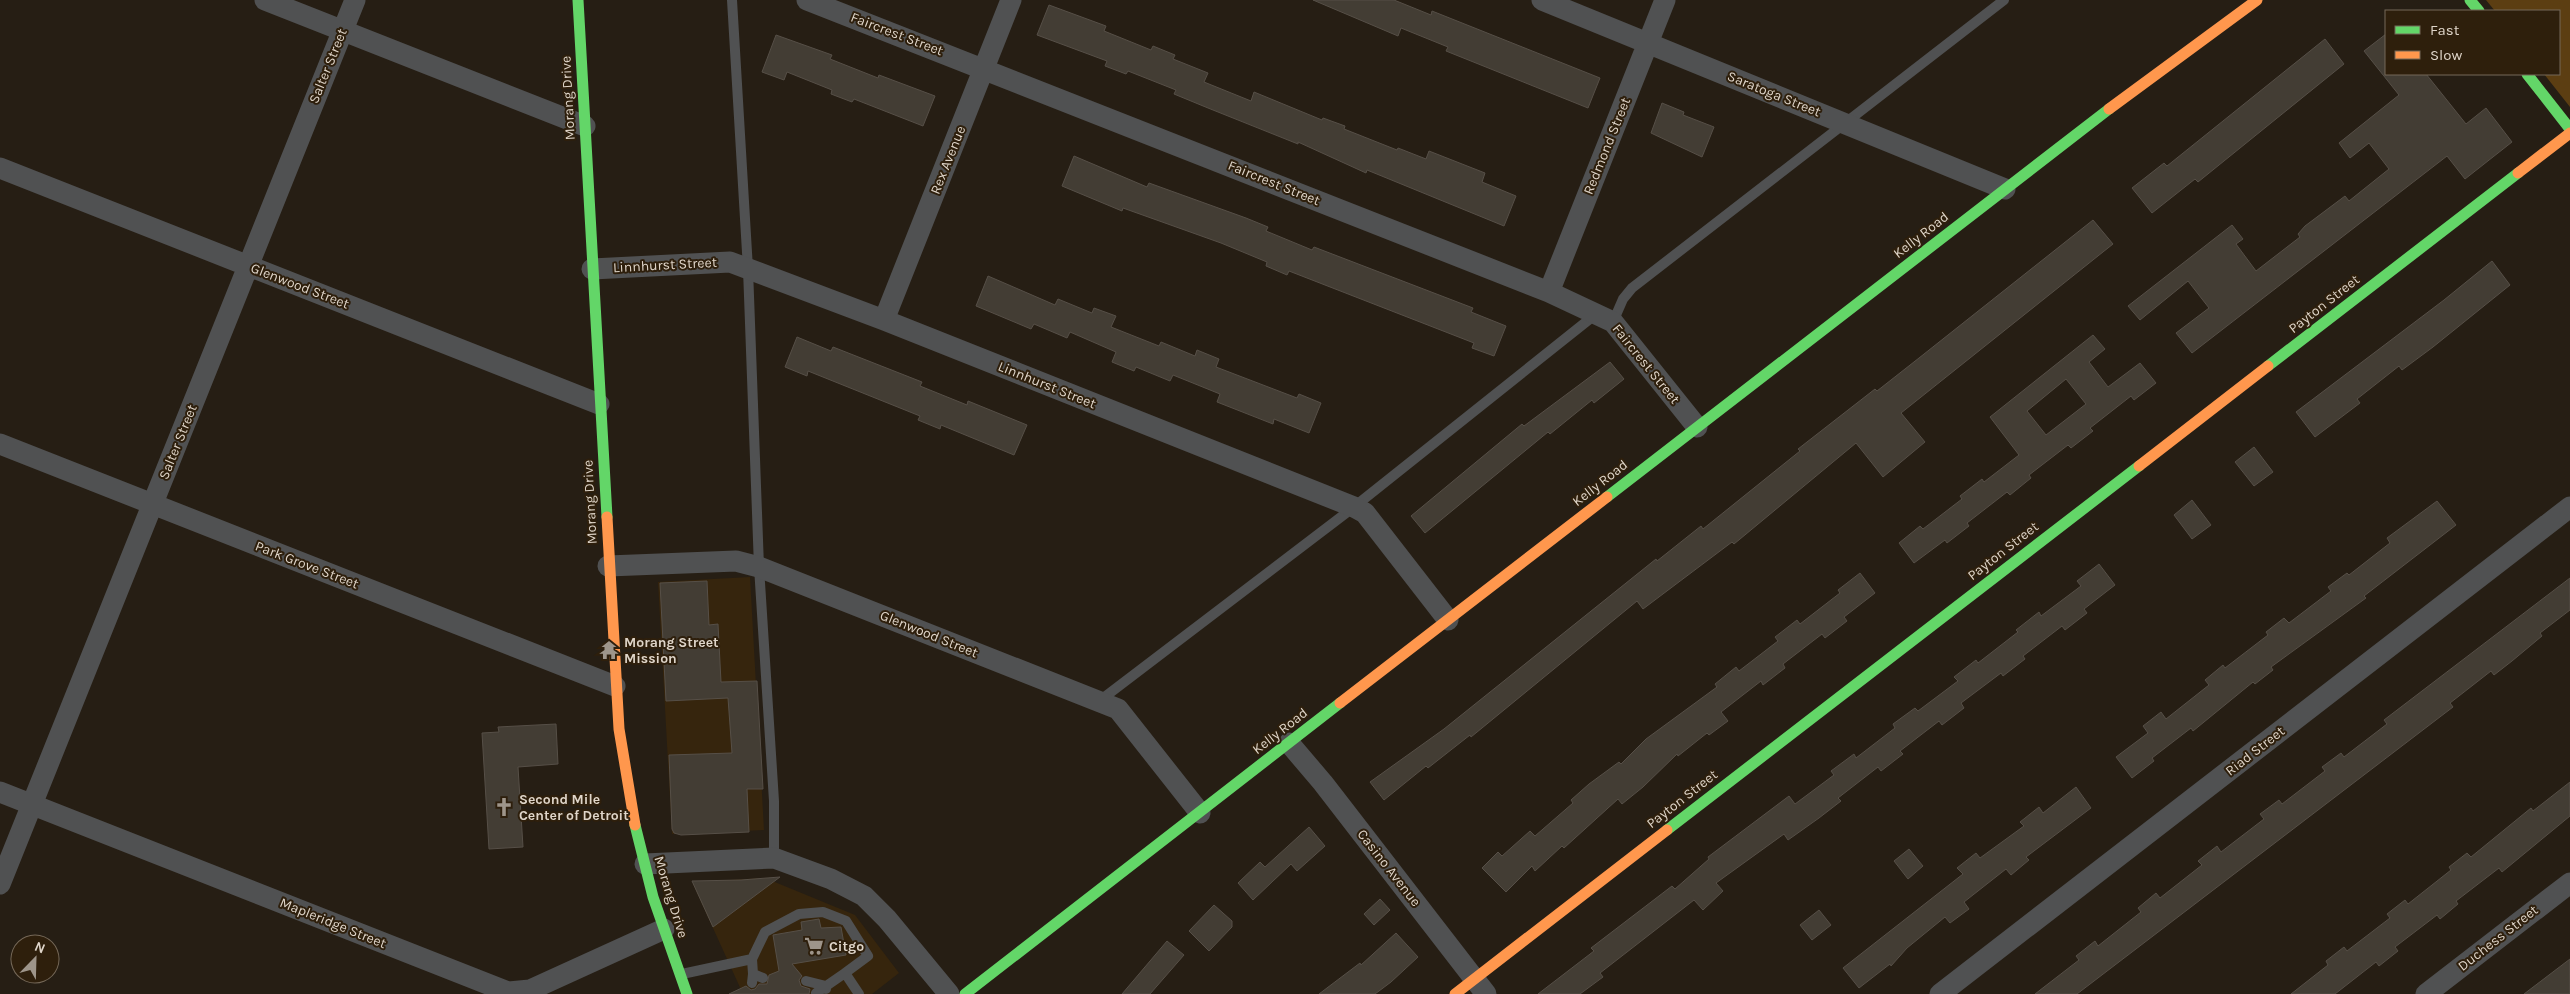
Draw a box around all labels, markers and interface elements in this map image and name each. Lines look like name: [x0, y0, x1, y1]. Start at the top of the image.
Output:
street label: Faircrest Street: [848, 9, 946, 59]
legend: [2385, 10, 2560, 75]
text: Fast: [2430, 21, 2460, 39]
street label: Salter Street: [305, 26, 351, 106]
text: Slow: [2430, 46, 2462, 64]
street label: Morang Drive: [557, 55, 579, 141]
street label: Saratoga Street: [1725, 68, 1823, 120]
street label: Redmond Street: [1580, 95, 1634, 197]
street label: Rex Avenue: [927, 123, 969, 197]
street label: Faircrest Street: [1225, 157, 1323, 209]
street label: Kelly Road: [1890, 208, 1952, 262]
street label: Linnhurst Street: [613, 254, 717, 276]
street label: Glenwood Street: [248, 259, 352, 313]
street label: Payton Street: [2285, 271, 2363, 337]
street label: Faircrest Street: [1609, 321, 1683, 407]
street label: Linnhurst Street: [996, 358, 1098, 412]
street label: Salter Street: [155, 402, 201, 482]
street label: Kelly Road: [1569, 456, 1631, 510]
street label: Morang Drive: [579, 459, 601, 545]
street label: Payton Street: [1964, 518, 2042, 584]
street label: Park Grove Street: [253, 537, 361, 593]
street label: Glenwood Street: [878, 607, 980, 661]
place label: Morang Street Mission: [624, 634, 719, 667]
temple icon: Morang Street Mission: [598, 639, 620, 661]
street label: Kelly Road: [1249, 704, 1311, 758]
street label: Riad Street: [2222, 723, 2288, 779]
street label: Payton Street: [1643, 766, 1721, 832]
place label: Second Mile Center of Detroit: [519, 791, 629, 824]
church icon: Second Mile Center of Detroit: [493, 796, 515, 818]
street label: Casino Avenue: [1354, 826, 1424, 910]
street label: Morang Drive: [650, 854, 692, 940]
street label: Mapleridge Street: [277, 894, 389, 952]
street label: Duchess Street: [2455, 901, 2541, 975]
north arrow: [10, 934, 60, 984]
supermarket icon: Citgo: [803, 935, 825, 957]
text: N: [32, 938, 48, 957]
place label: Citgo: [829, 938, 864, 955]

